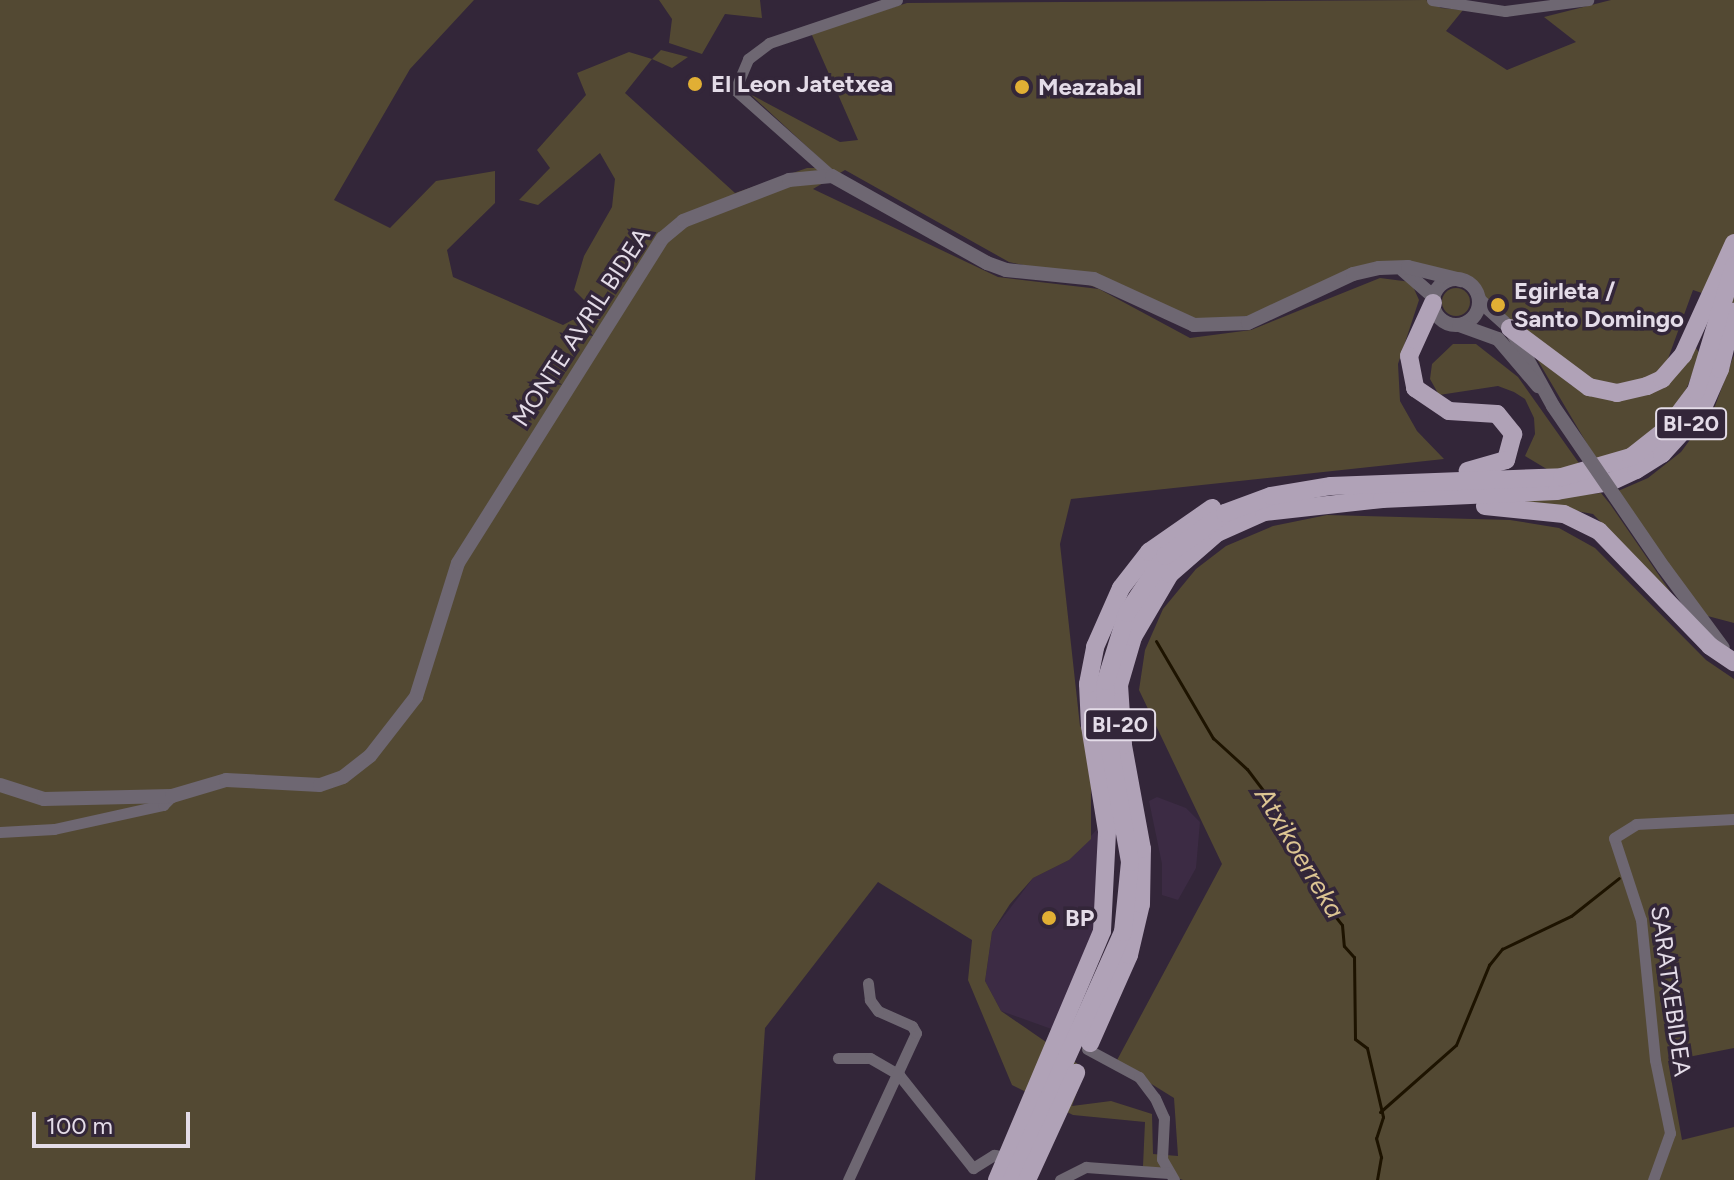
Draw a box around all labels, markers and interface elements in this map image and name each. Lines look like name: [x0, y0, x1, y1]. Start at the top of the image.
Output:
place label: El Leon Jatetxea: [711, 70, 893, 98]
place label: Meazabal: [1038, 73, 1142, 101]
marker: El Leon Jatetxea: [686, 75, 704, 93]
marker: Meazabal: [1013, 78, 1031, 96]
street label: MONTE AVRIL BIDEA: [506, 222, 656, 432]
place label: Egirleta / Santo Domingo: [1514, 277, 1684, 333]
marker: Egirleta / Santo Domingo: [1489, 296, 1507, 314]
road number: BI-20: [1655, 406, 1727, 442]
road number: BI-20: [1084, 707, 1156, 743]
water label: Atxikoerreka: [1248, 782, 1350, 924]
place label: BP: [1065, 904, 1094, 932]
street label: SARATXEBIDEA: [1645, 904, 1697, 1078]
marker: BP: [1040, 909, 1058, 927]
scale bar: [36, 1096, 194, 1146]
text: 100 m: [46, 1111, 113, 1140]

